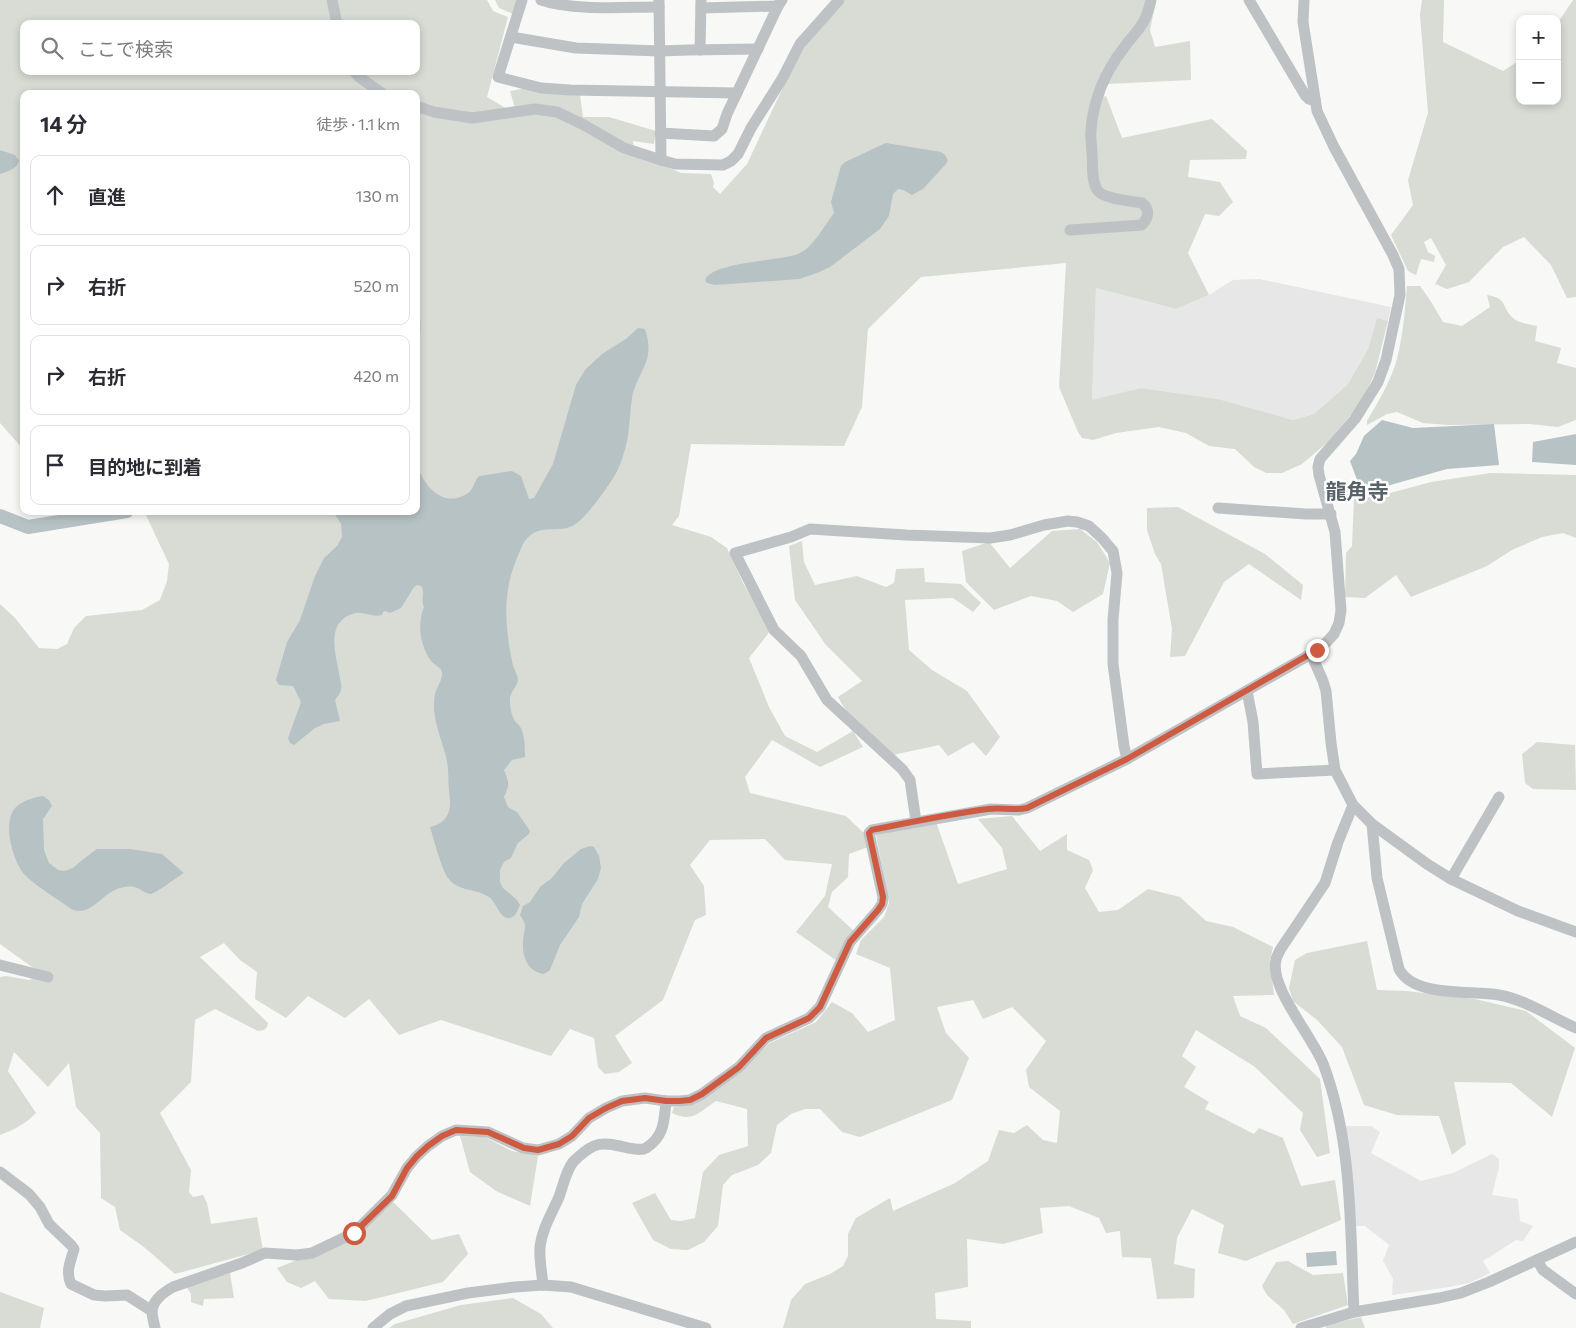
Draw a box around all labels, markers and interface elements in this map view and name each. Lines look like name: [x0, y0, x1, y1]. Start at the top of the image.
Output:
map controls: [1516, 15, 1561, 105]
button: +: [1516, 15, 1561, 60]
search box: [20, 20, 420, 75]
icon: search: [38, 34, 66, 62]
text: ここで検索: [78, 37, 173, 60]
button: −: [1516, 60, 1561, 105]
text: 14 分: [40, 111, 87, 136]
text: 徒歩 · 1.1 km: [316, 114, 400, 133]
icon: ahead: [41, 181, 69, 209]
text: 直進: [88, 185, 126, 208]
text: 130 m: [356, 186, 399, 205]
icon: right: [41, 271, 69, 299]
text: 右折: [88, 275, 126, 298]
text: 520 m: [354, 276, 399, 295]
icon: right: [41, 361, 69, 389]
text: 右折: [88, 365, 126, 388]
text: 420 m: [353, 366, 399, 385]
icon: arrive: [41, 451, 69, 479]
text: 目的地に到着: [88, 455, 202, 478]
district label: 龍角寺: [1326, 478, 1389, 503]
route end: [1306, 639, 1329, 662]
route start: [343, 1222, 366, 1245]

